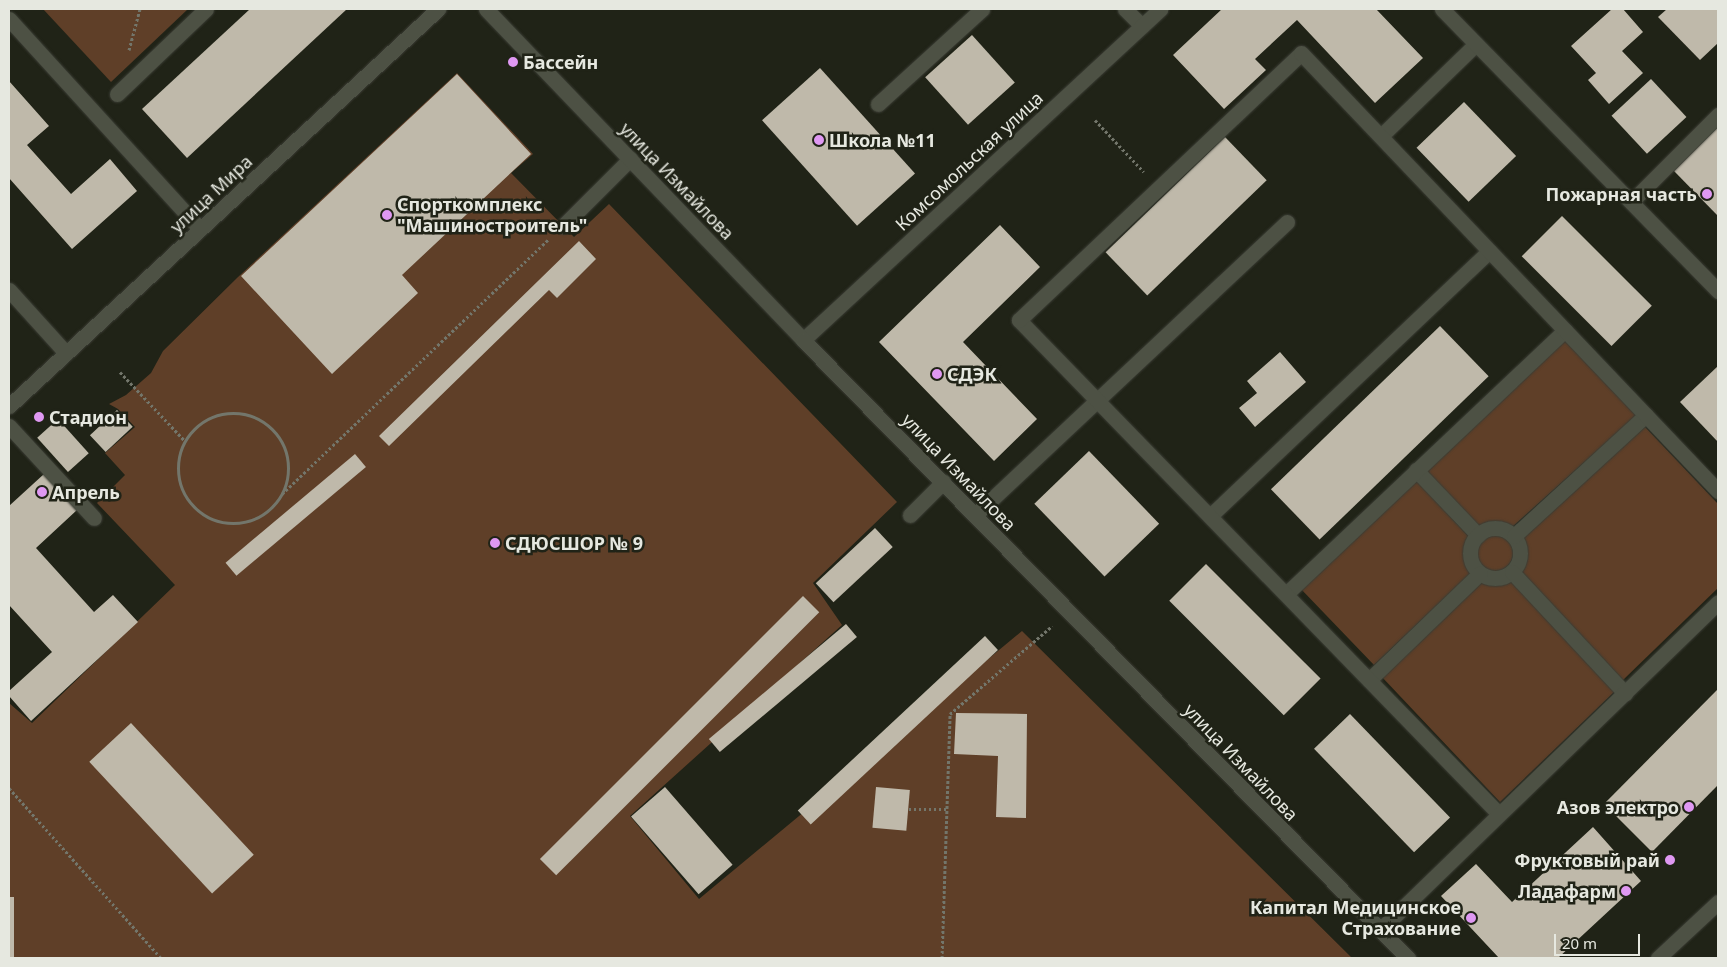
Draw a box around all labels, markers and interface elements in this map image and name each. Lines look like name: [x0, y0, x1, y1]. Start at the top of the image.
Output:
place label: Бассейн: [523, 51, 598, 73]
marker: Бассейн: [507, 56, 519, 68]
street label: Комсомольская улица: [891, 87, 1047, 235]
street label: улица Измайлова: [616, 118, 738, 244]
place label: Школа №11: [829, 129, 936, 151]
marker: Школа №11: [813, 134, 825, 146]
street label: улица Мира: [166, 151, 256, 237]
place label: Пожарная часть: [1546, 183, 1697, 205]
marker: Пожарная часть: [1701, 188, 1713, 200]
place label: Спорткомплекс "Машиностроитель": [397, 194, 587, 236]
marker: Спорткомплекс "Машиностроитель": [381, 209, 393, 221]
place label: СДЭК: [947, 363, 997, 385]
marker: СДЭК: [931, 368, 943, 380]
place label: Стадион: [49, 406, 127, 428]
street label: улица Измайлова: [898, 409, 1020, 535]
marker: Стадион: [33, 411, 45, 423]
place label: Апрель: [52, 481, 120, 503]
marker: Апрель: [36, 486, 48, 498]
place label: СДЮСШОР № 9: [505, 532, 643, 554]
marker: СДЮСШОР № 9: [489, 537, 501, 549]
street label: улица Измайлова: [1180, 699, 1302, 825]
place label: Азов электро: [1557, 796, 1679, 818]
marker: Азов электро: [1683, 801, 1695, 813]
place label: Фруктовый рай: [1514, 849, 1660, 871]
marker: Фруктовый рай: [1664, 854, 1676, 866]
place label: Ладафарм: [1518, 880, 1616, 902]
marker: Ладафарм: [1620, 885, 1632, 897]
place label: Капитал Медицинское Страхование: [1250, 897, 1461, 940]
marker: Капитал Медицинское Страхование: [1465, 912, 1477, 924]
scale bar: [1557, 924, 1643, 956]
text: 20 m: [1562, 933, 1597, 953]

